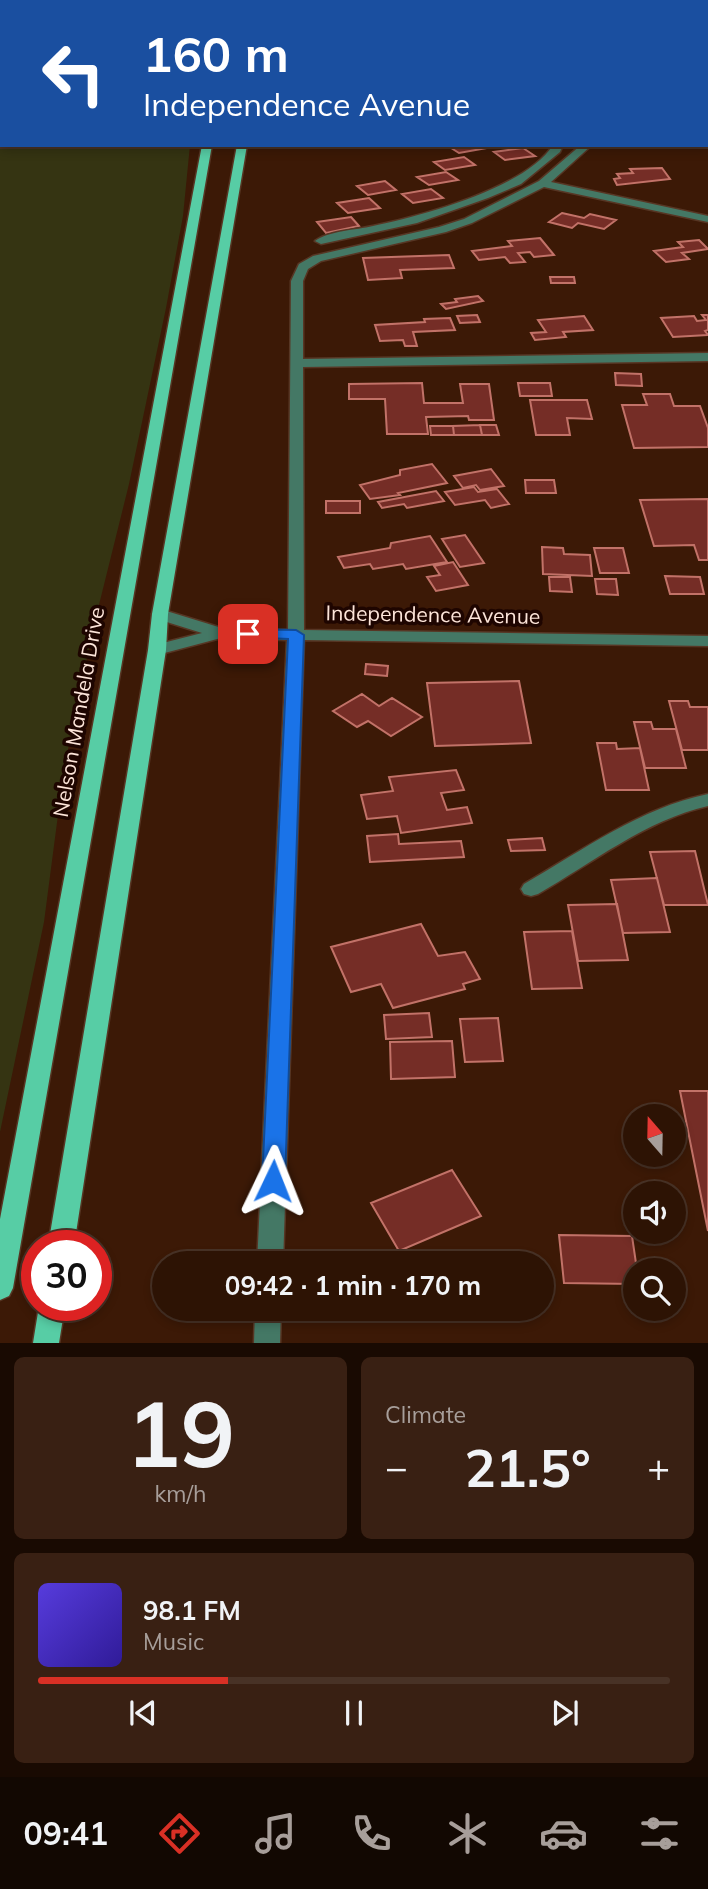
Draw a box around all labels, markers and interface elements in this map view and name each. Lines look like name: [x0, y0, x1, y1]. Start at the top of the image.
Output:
text: 160 m: [143, 23, 289, 84]
icon: left: [28, 28, 119, 119]
text: Independence Avenue: [143, 84, 470, 124]
street label: Independence Avenue: [325, 599, 541, 629]
pin: [218, 604, 278, 664]
street label: Nelson Mandela Drive: [47, 605, 109, 819]
icon: arrive: [229, 615, 267, 653]
north arrow: [623, 1104, 686, 1167]
map controls: [623, 1104, 686, 1321]
position arrow: [236, 1144, 310, 1218]
button: sound: [623, 1181, 686, 1244]
speed limit sign: 30: [21, 1230, 112, 1321]
button: search: [623, 1258, 686, 1321]
text: 09:42 · 1 min · 170 m: [225, 1269, 481, 1302]
text: 19: [126, 1376, 235, 1490]
text: Climate: [385, 1400, 466, 1429]
text: 21.5°: [464, 1435, 591, 1500]
text: −: [385, 1443, 408, 1491]
text: +: [647, 1443, 670, 1491]
text: km/h: [154, 1479, 207, 1508]
text: 98.1 FM: [143, 1594, 241, 1627]
text: Music: [143, 1627, 204, 1656]
icon: previous: [124, 1694, 162, 1732]
icon: pause: [335, 1694, 373, 1732]
icon: next: [546, 1694, 584, 1732]
icon: directions: [155, 1809, 204, 1858]
icon: music: [251, 1809, 300, 1858]
icon: phone: [347, 1809, 396, 1858]
icon: climate: [443, 1809, 492, 1858]
icon: car: [539, 1809, 588, 1858]
icon: filters: [635, 1809, 684, 1858]
text: 09:41: [24, 1813, 108, 1853]

